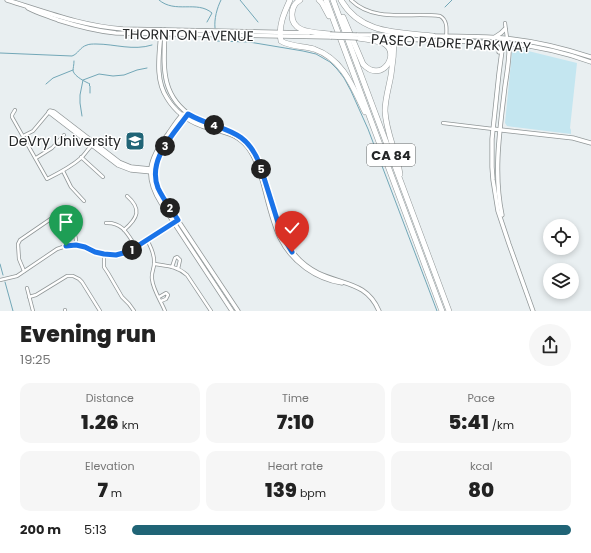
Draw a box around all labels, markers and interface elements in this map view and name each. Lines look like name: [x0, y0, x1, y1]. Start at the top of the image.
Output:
street label: THORNTON AVENUE: [122, 24, 254, 46]
street label: PASEO PADRE PARKWAY: [370, 29, 532, 57]
pin: 4: [204, 115, 224, 135]
text: 4: [210, 117, 218, 133]
school or university icon: DeVry University: [124, 130, 146, 152]
place label: DeVry University: [9, 131, 121, 151]
pin: 3: [155, 136, 175, 156]
text: 3: [162, 138, 168, 154]
road number: CA 84: [367, 144, 415, 166]
pin: 5: [251, 159, 271, 179]
text: 5: [257, 161, 265, 177]
pin: 2: [160, 198, 180, 218]
text: 2: [167, 200, 173, 216]
pin: [49, 205, 83, 246]
icon: arrive: [55, 211, 77, 233]
pin: [275, 211, 309, 252]
icon: check: [281, 217, 303, 239]
map controls: [543, 219, 579, 299]
button: locate: [543, 219, 579, 255]
pin: 1: [122, 240, 142, 260]
text: 1: [130, 242, 134, 258]
button: layers: [543, 263, 579, 299]
text: Evening run: [20, 319, 156, 350]
button: share: [529, 324, 571, 366]
text: 19:25: [20, 350, 51, 369]
text: Distance: [86, 390, 134, 406]
text: Time: [282, 390, 309, 406]
text: Pace: [468, 390, 495, 406]
text: 1.26: [81, 408, 119, 436]
text: 7:10: [277, 408, 314, 436]
text: 5:41: [448, 408, 489, 436]
text: km: [119, 417, 139, 433]
text: /km: [489, 417, 514, 433]
text: Elevation: [85, 458, 135, 474]
text: Heart rate: [268, 458, 323, 474]
text: kcal: [470, 458, 492, 474]
text: 7: [97, 476, 108, 504]
text: 139: [265, 476, 297, 504]
text: 80: [468, 476, 494, 504]
text: m: [108, 485, 122, 501]
text: bpm: [297, 485, 326, 501]
text: 200 m: [20, 520, 61, 539]
text: 5:13: [84, 520, 107, 539]

